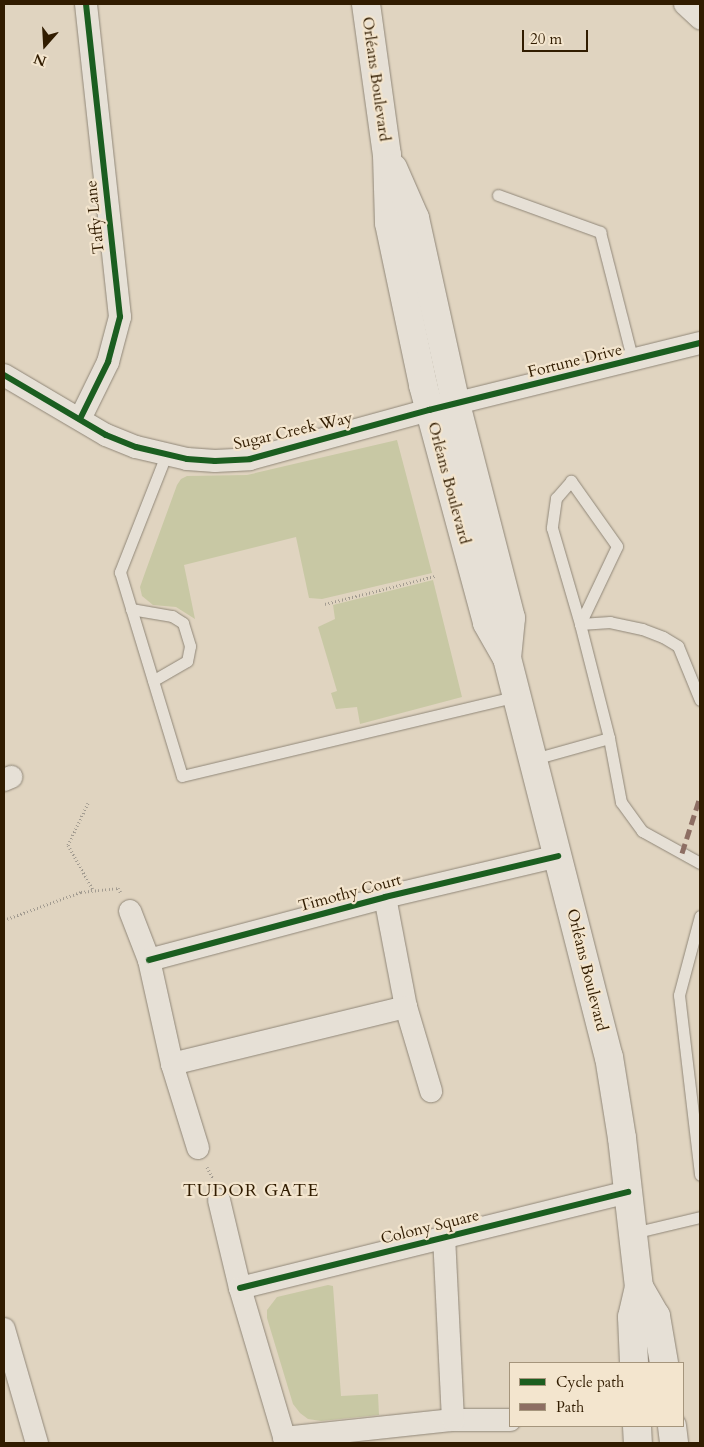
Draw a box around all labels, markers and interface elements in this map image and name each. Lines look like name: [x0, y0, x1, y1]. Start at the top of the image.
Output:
street label: Orléans Boulevard: [358, 15, 394, 143]
north arrow: [20, 20, 70, 70]
scale bar: [524, 20, 590, 52]
text: 20 m: [530, 29, 562, 49]
text: N: [31, 49, 49, 71]
street label: Taffy Lane: [82, 179, 108, 255]
street label: Fortune Drive: [526, 340, 624, 382]
street label: Sugar Creek Way: [232, 408, 354, 454]
street label: Orléans Boulevard: [423, 420, 475, 546]
street label: Timothy Court: [297, 870, 403, 916]
street label: Orléans Boulevard: [562, 907, 612, 1033]
district label: TUDOR GATE: [181, 1180, 321, 1202]
street label: Colony Square: [379, 1205, 481, 1249]
legend: [509, 1362, 684, 1427]
text: Cycle path: [556, 1372, 624, 1392]
text: Path: [556, 1397, 584, 1417]

